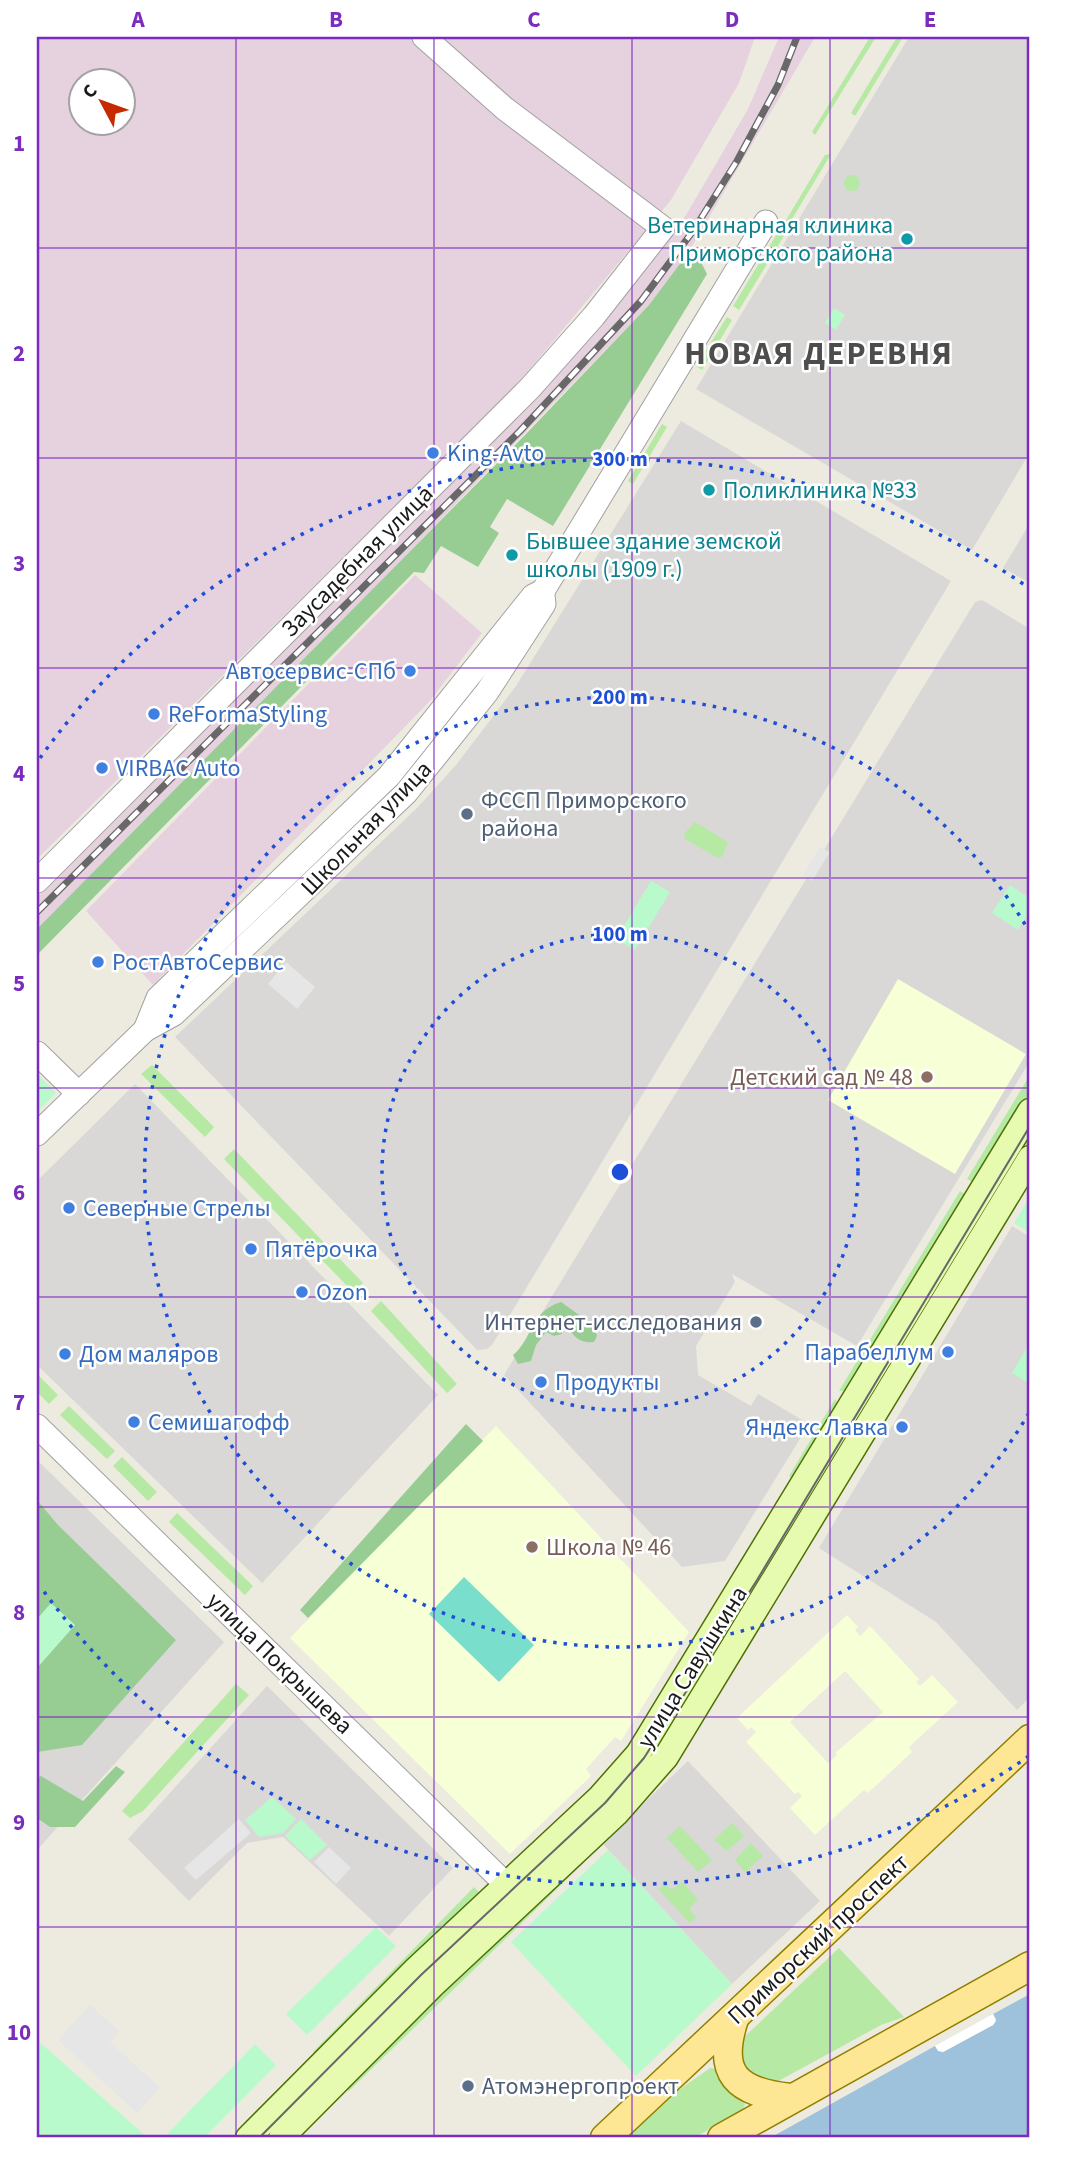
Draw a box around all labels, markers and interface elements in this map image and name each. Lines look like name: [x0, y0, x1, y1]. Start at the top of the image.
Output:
text: A: [130, 3, 145, 36]
text: B: [329, 3, 343, 36]
text: C: [527, 3, 541, 36]
text: D: [725, 3, 739, 36]
text: E: [924, 3, 936, 36]
north arrow: [66, 66, 136, 136]
text: С: [76, 79, 104, 105]
text: 1: [13, 127, 25, 160]
place label: Ветеринарная клиника Приморского района: [647, 208, 893, 271]
marker: Ветеринарная клиника Приморского района: [899, 231, 915, 247]
district label: НОВАЯ ДЕРЕВНЯ: [684, 331, 954, 377]
text: 2: [13, 337, 25, 370]
place label: King-Avto: [447, 436, 544, 471]
text: 300 m: [592, 444, 648, 474]
marker: King-Avto: [425, 445, 441, 461]
place label: Поликлиника №33: [723, 473, 917, 508]
street label: Заусадебная улица: [273, 477, 441, 645]
marker: Поликлиника №33: [701, 482, 717, 498]
place label: Бывшее здание земской школы (1909 г.): [526, 524, 782, 587]
text: 3: [13, 547, 25, 580]
marker: Бывшее здание земской школы (1909 г.): [504, 547, 520, 563]
place label: Автосервис-СПб: [226, 654, 396, 689]
marker: Автосервис-СПб: [402, 663, 418, 679]
text: 200 m: [592, 682, 648, 712]
place label: ReFormaStyling: [168, 697, 327, 732]
marker: ReFormaStyling: [146, 706, 162, 722]
place label: VIRBAC Auto: [116, 751, 240, 786]
street label: Школьная улица: [293, 753, 440, 904]
text: 4: [13, 757, 25, 790]
marker: VIRBAC Auto: [94, 760, 110, 776]
place label: ФССП Приморского района: [481, 783, 687, 846]
marker: ФССП Приморского района: [459, 806, 475, 822]
text: 100 m: [592, 919, 648, 949]
place label: РостАвтоСервис: [112, 945, 284, 980]
marker: РостАвтоСервис: [90, 954, 106, 970]
text: 5: [13, 967, 25, 1000]
place label: Детский сад № 48: [730, 1060, 913, 1095]
marker: Детский сад № 48: [919, 1069, 935, 1085]
centre of rings: [608, 1160, 632, 1184]
text: 6: [13, 1176, 25, 1209]
place label: Северные Стрелы: [83, 1191, 271, 1226]
marker: Северные Стрелы: [61, 1200, 77, 1216]
place label: Пятёрочка: [265, 1232, 378, 1267]
marker: Пятёрочка: [243, 1241, 259, 1257]
place label: Ozon: [316, 1275, 368, 1310]
marker: Ozon: [294, 1284, 310, 1300]
place label: Интернет-исследования: [484, 1305, 742, 1340]
marker: Интернет-исследования: [748, 1314, 764, 1330]
place label: Парабеллум: [804, 1335, 934, 1370]
place label: Дом маляров: [79, 1337, 218, 1372]
marker: Парабеллум: [940, 1344, 956, 1360]
marker: Дом маляров: [57, 1346, 73, 1362]
place label: Продукты: [555, 1365, 659, 1400]
marker: Продукты: [533, 1374, 549, 1390]
text: 7: [13, 1386, 25, 1419]
place label: Семишагофф: [148, 1405, 290, 1440]
place label: Яндекс Лавка: [745, 1410, 888, 1445]
marker: Семишагофф: [126, 1414, 142, 1430]
marker: Яндекс Лавка: [894, 1419, 910, 1435]
place label: Школа № 46: [546, 1530, 671, 1565]
marker: Школа № 46: [524, 1539, 540, 1555]
street label: улица Савушкина: [628, 1579, 757, 1755]
street label: улица Покрышева: [199, 1584, 361, 1743]
text: 8: [13, 1596, 25, 1629]
text: 9: [13, 1806, 25, 1839]
street label: Приморский проспект: [720, 1846, 917, 2033]
text: 10: [7, 2016, 31, 2049]
place label: Атомэнергопроект: [482, 2069, 679, 2104]
marker: Атомэнергопроект: [460, 2078, 476, 2094]

